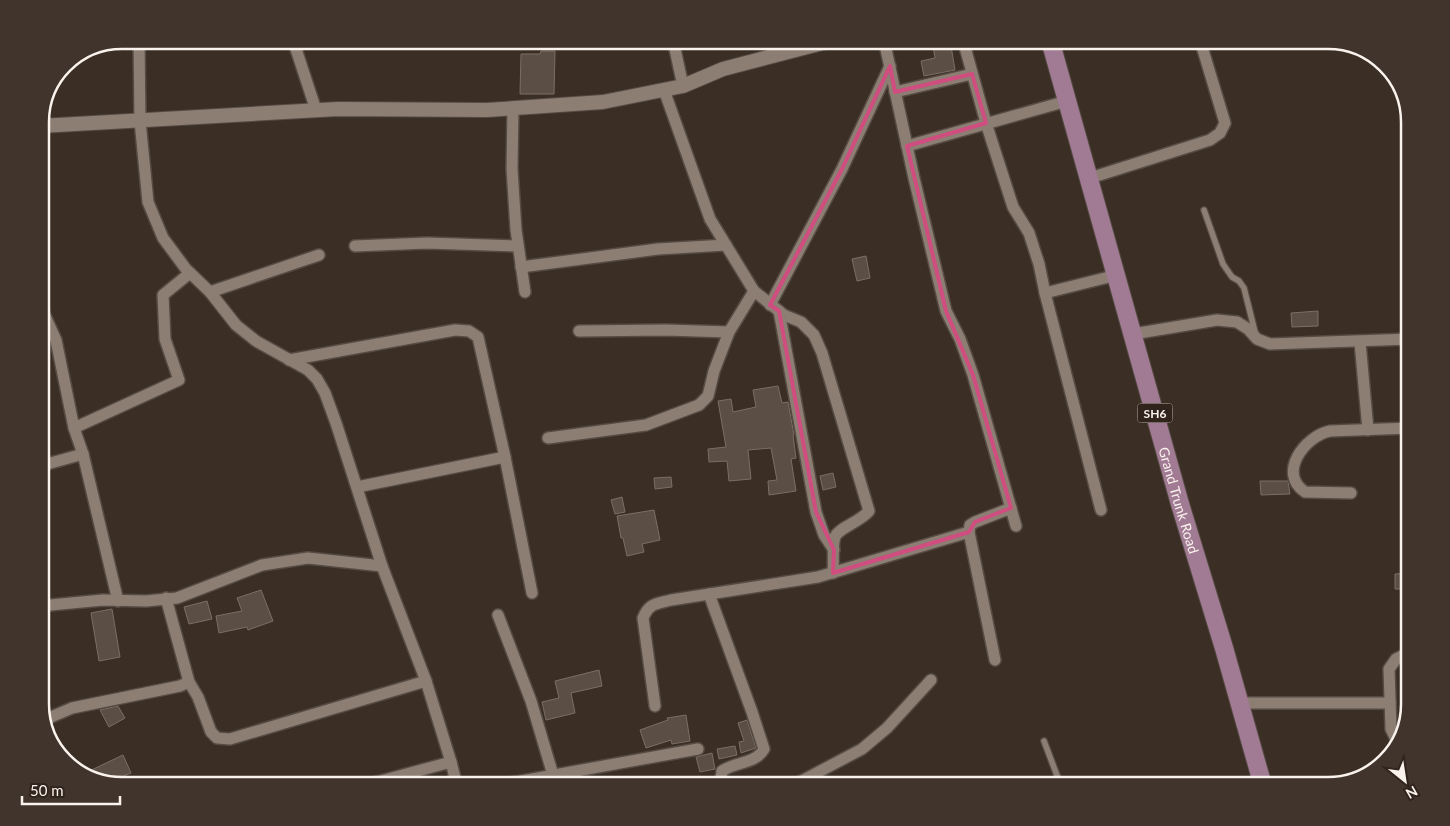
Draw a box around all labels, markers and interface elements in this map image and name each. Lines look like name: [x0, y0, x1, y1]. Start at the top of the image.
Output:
road number: SH6: [1138, 403, 1172, 422]
street label: Grand Trunk Road: [1156, 445, 1203, 555]
north arrow: [1380, 756, 1430, 806]
scale bar: [22, 774, 120, 806]
text: 50 m: [30, 781, 64, 799]
text: N: [1403, 783, 1421, 803]

